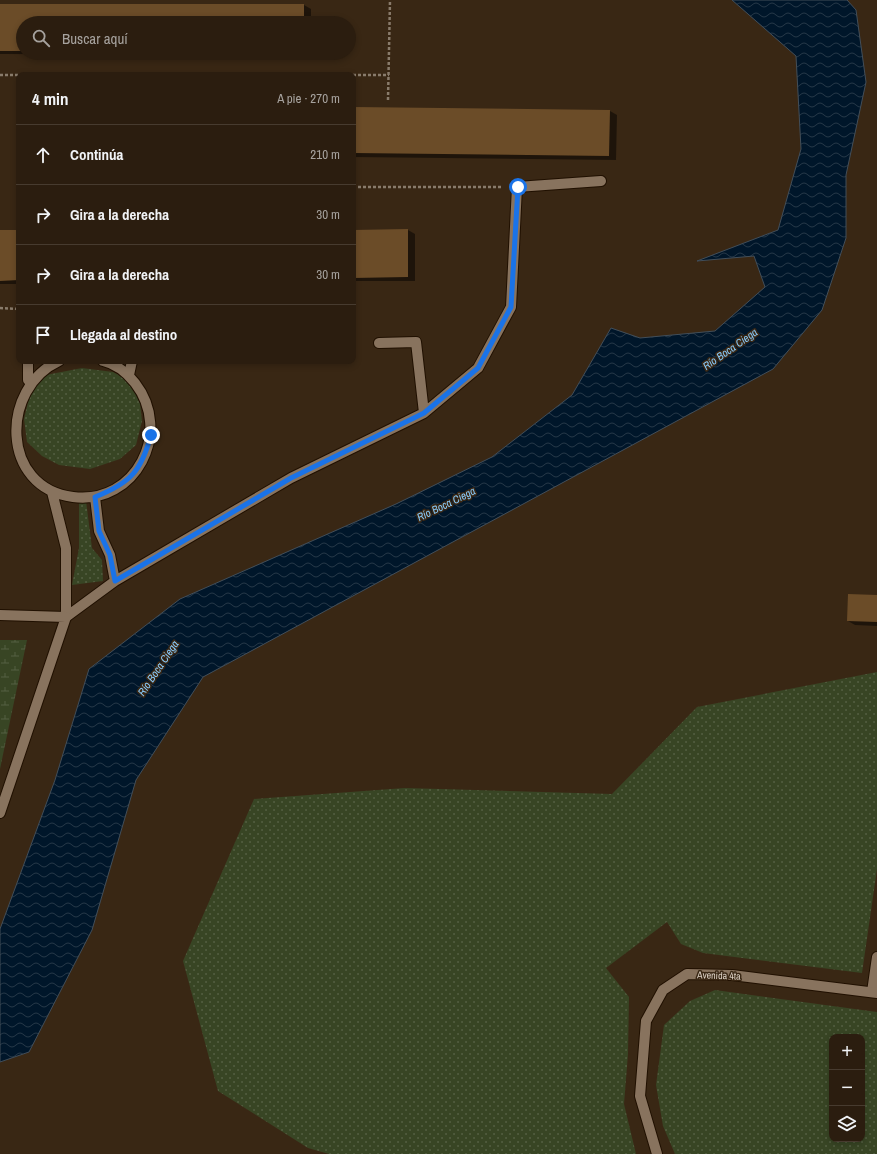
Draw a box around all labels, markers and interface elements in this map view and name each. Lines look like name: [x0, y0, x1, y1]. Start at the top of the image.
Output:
search box: [16, 16, 356, 60]
icon: search: [30, 27, 52, 49]
text: Buscar aquí: [62, 28, 128, 49]
text: 4 min: [32, 87, 68, 110]
text: A pie · 270 m: [277, 90, 340, 107]
icon: ahead: [32, 144, 54, 166]
text: Continúa: [70, 144, 123, 165]
text: 210 m: [310, 146, 340, 163]
route start: [509, 178, 527, 196]
icon: right: [32, 204, 54, 226]
text: Gira a la derecha: [70, 204, 169, 225]
text: 30 m: [316, 206, 340, 223]
icon: right: [32, 264, 54, 286]
text: Gira a la derecha: [70, 264, 169, 285]
text: 30 m: [316, 266, 340, 283]
icon: arrive: [32, 324, 54, 346]
text: Llegada al destino: [70, 324, 177, 345]
water label: Río Boca Ciega: [700, 325, 760, 373]
route end: [142, 426, 160, 444]
water label: Río Boca Ciega: [414, 484, 478, 524]
water label: Río Boca Ciega: [134, 638, 182, 698]
street label: Avenida 4ta: [696, 968, 741, 983]
map controls: [829, 1034, 865, 1142]
button: +: [829, 1034, 865, 1070]
button: −: [829, 1070, 865, 1106]
button: layers: [829, 1106, 865, 1142]

